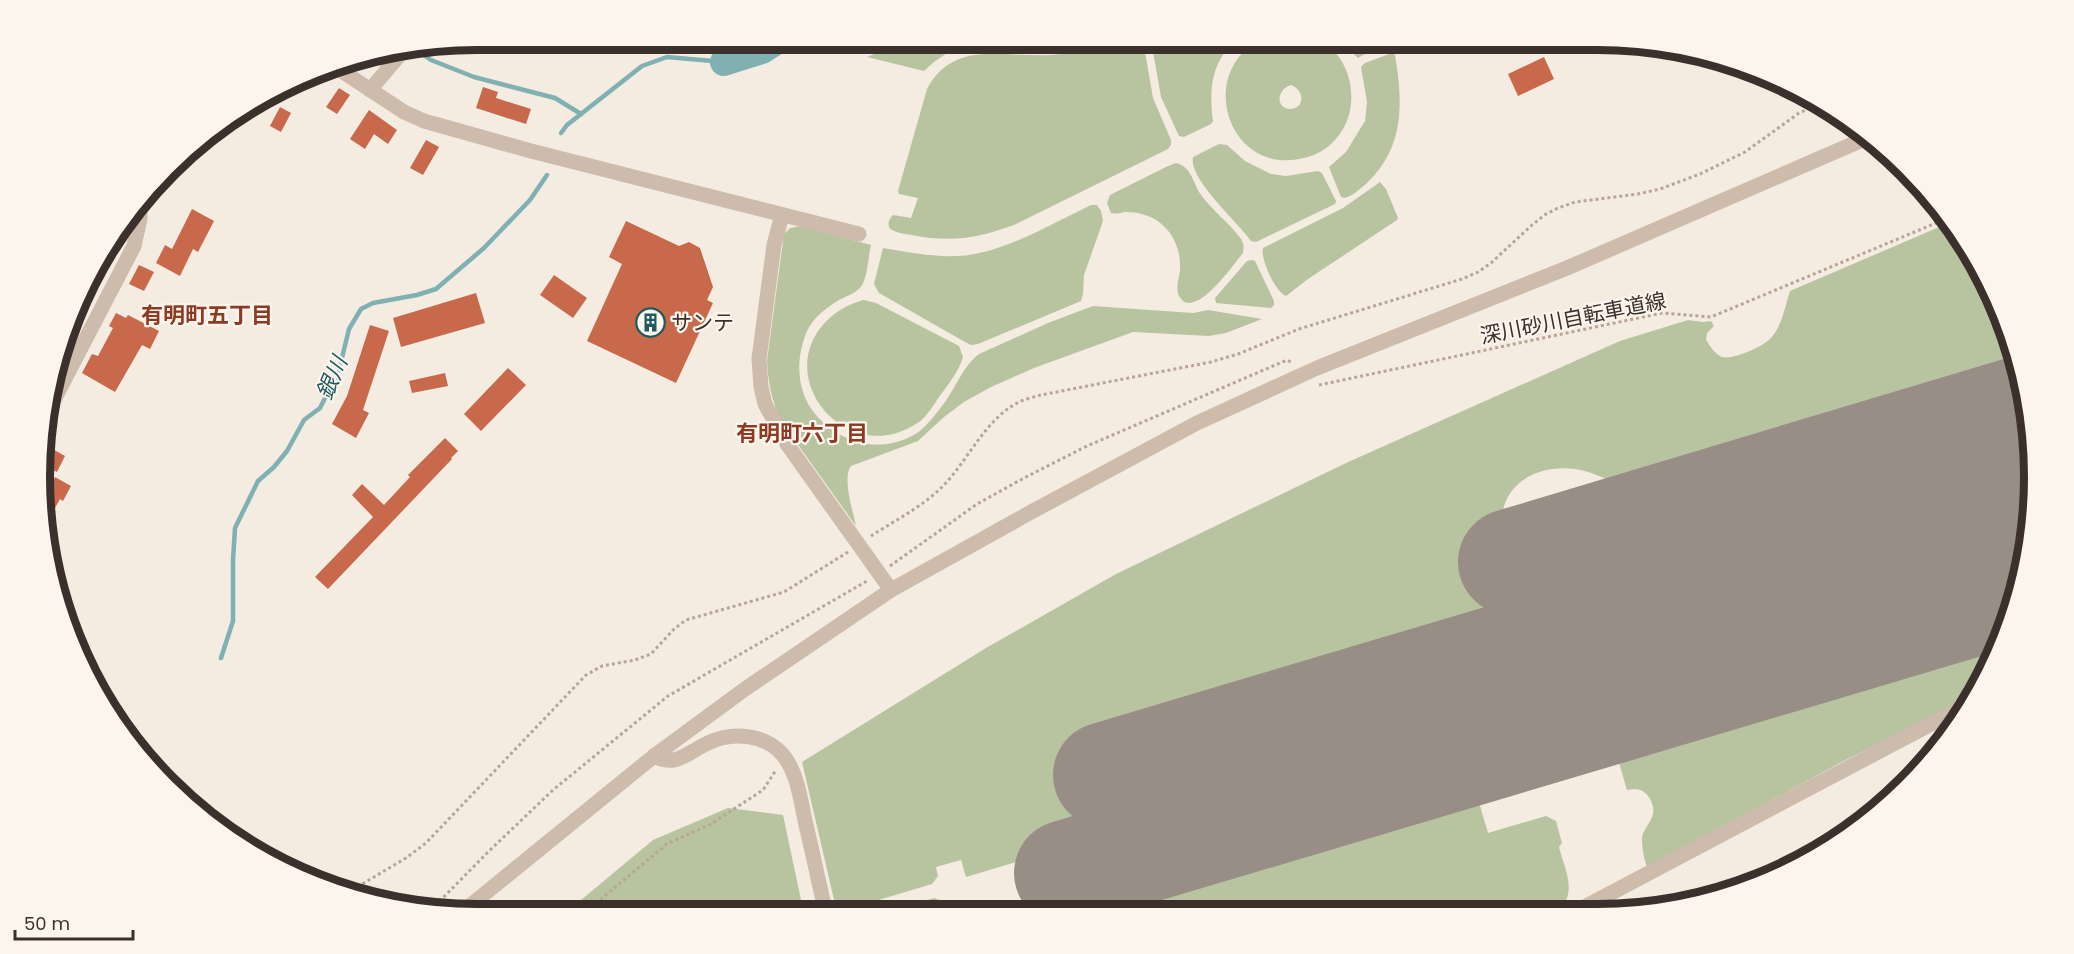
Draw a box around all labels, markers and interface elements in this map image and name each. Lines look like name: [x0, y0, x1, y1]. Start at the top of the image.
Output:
street label: 深川砂川自転車道線: [1477, 286, 1669, 350]
district label: 有明町五丁目: [141, 300, 273, 331]
building icon: サンテ: [634, 306, 666, 338]
place label: サンテ: [671, 308, 734, 337]
water label: 銀川: [309, 350, 356, 404]
district label: 有明町六丁目: [736, 418, 868, 449]
scale bar: [15, 903, 134, 941]
text: 50 m: [24, 911, 70, 936]

